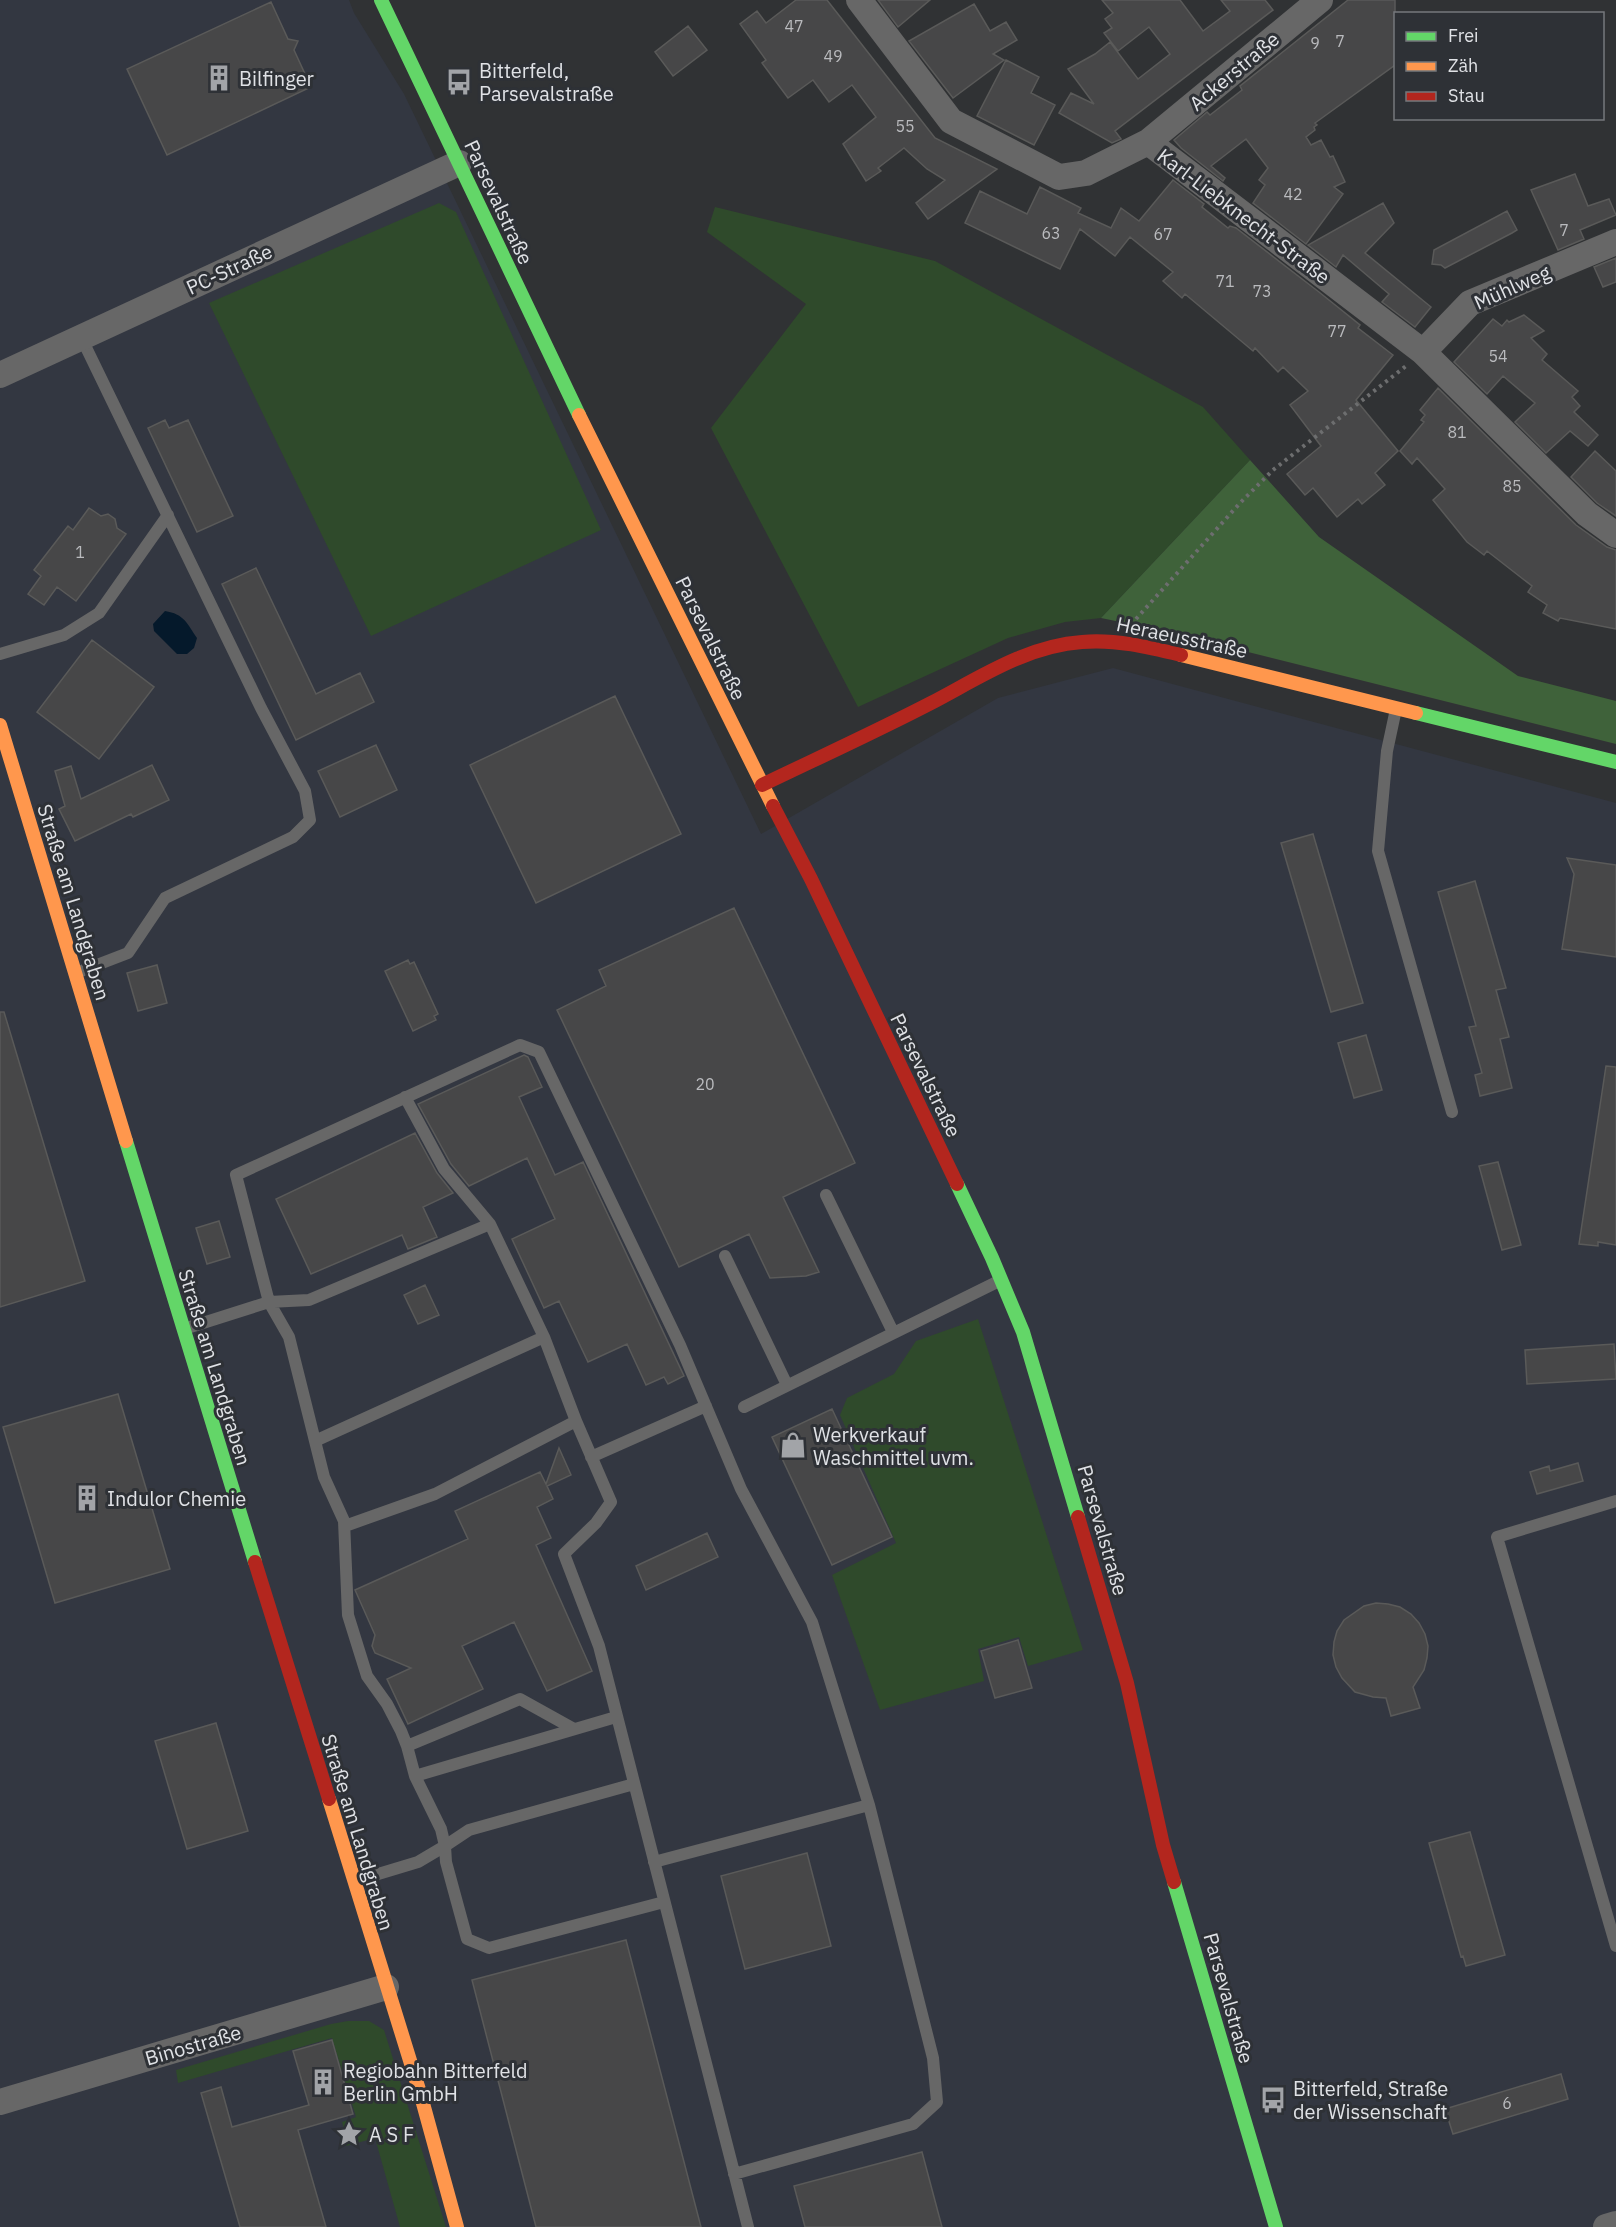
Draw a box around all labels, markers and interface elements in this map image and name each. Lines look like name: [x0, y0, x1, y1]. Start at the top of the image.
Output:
legend: [1394, 12, 1604, 120]
house number: 47: [784, 16, 804, 36]
text: Frei: [1448, 24, 1479, 47]
street label: Ackerstraße: [1183, 25, 1285, 117]
house number: 7: [1335, 31, 1345, 51]
house number: 9: [1310, 33, 1320, 53]
house number: 49: [823, 46, 843, 66]
text: Zäh: [1448, 54, 1478, 77]
place label: Bitterfeld, Parsevalstraße: [479, 57, 614, 107]
building icon: Bilfinger: [204, 63, 234, 93]
place label: Bilfinger: [239, 65, 314, 92]
bus stop icon: Bitterfeld, Parsevalstraße: [444, 67, 474, 97]
text: Stau: [1448, 84, 1485, 107]
house number: 55: [895, 116, 915, 136]
street label: Parsevalstraße: [458, 135, 540, 269]
street label: Karl-Liebknecht-Straße: [1152, 142, 1336, 290]
house number: 42: [1283, 184, 1303, 204]
house number: 7: [1559, 220, 1569, 240]
house number: 63: [1041, 223, 1061, 243]
house number: 67: [1153, 224, 1173, 244]
street label: PC-Straße: [182, 237, 276, 301]
street label: Mühlweg: [1469, 258, 1555, 316]
house number: 71: [1215, 271, 1235, 291]
house number: 73: [1252, 281, 1272, 301]
house number: 77: [1327, 321, 1347, 341]
house number: 54: [1488, 346, 1508, 366]
house number: 81: [1447, 422, 1467, 442]
house number: 85: [1502, 476, 1522, 496]
house number: 1: [75, 542, 85, 562]
street label: Parsevalstraße: [669, 572, 753, 704]
street label: Heraeusstraße: [1114, 610, 1250, 664]
street label: Straße am Landgraben: [31, 800, 117, 1004]
street label: Parsevalstraße: [884, 1009, 968, 1141]
house number: 20: [695, 1074, 715, 1094]
street label: Straße am Landgraben: [172, 1265, 258, 1469]
place label: Werkverkauf Waschmittel uvm.: [813, 1421, 974, 1471]
shop icon: Werkverkauf Waschmittel uvm.: [778, 1430, 808, 1460]
street label: Parsevalstraße: [1071, 1462, 1135, 1598]
building icon: Indulor Chemie: [72, 1483, 102, 1513]
place label: Indulor Chemie: [107, 1485, 246, 1512]
street label: Straße am Landgraben: [315, 1730, 401, 1934]
street label: Parsevalstraße: [1197, 1930, 1261, 2066]
street label: Binostraße: [142, 2018, 244, 2072]
place label: Regiobahn Bitterfeld Berlin GmbH: [343, 2057, 528, 2107]
building icon: Regiobahn Bitterfeld Berlin GmbH: [308, 2067, 338, 2097]
place label: Bitterfeld, Straße der Wissenschaft: [1293, 2075, 1448, 2125]
bus stop icon: Bitterfeld, Straße der Wissenschaft: [1258, 2085, 1288, 2115]
house number: 6: [1502, 2093, 1512, 2113]
place icon: A S F: [334, 2119, 364, 2149]
place label: A S F: [369, 2121, 414, 2148]

